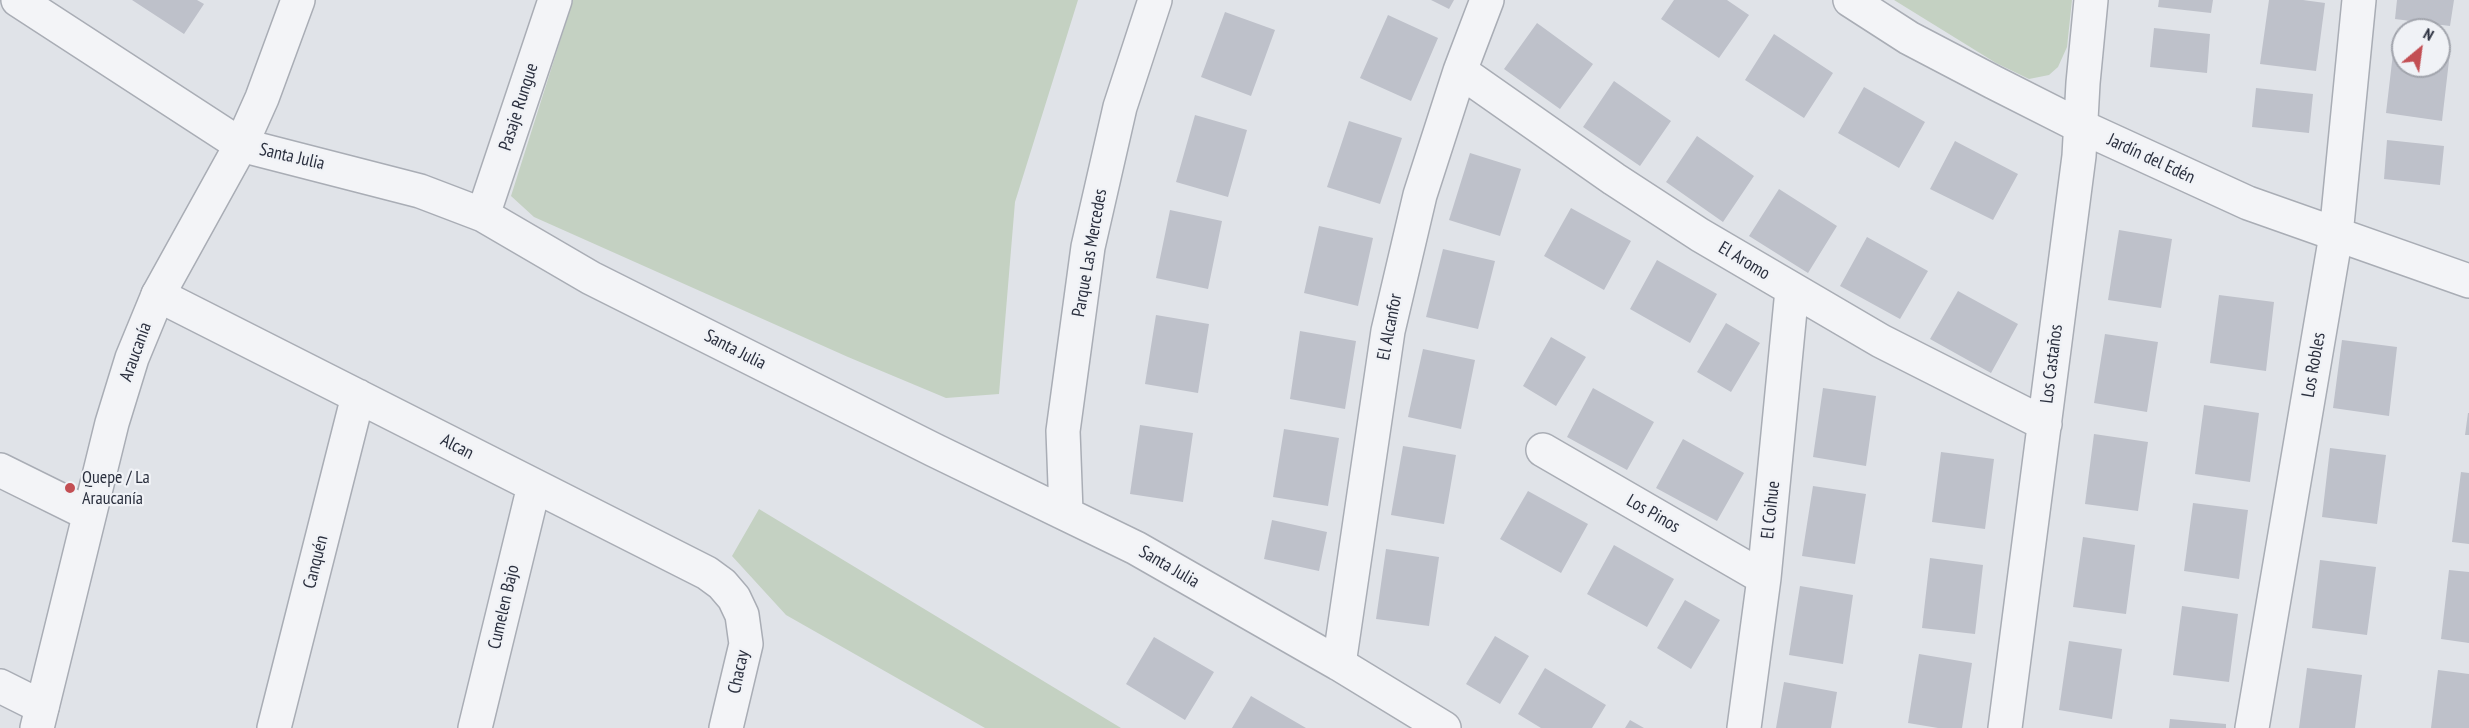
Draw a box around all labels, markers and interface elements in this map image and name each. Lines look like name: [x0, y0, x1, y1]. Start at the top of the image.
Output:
north arrow: [2391, 18, 2451, 78]
text: N: [2420, 23, 2437, 45]
street label: Pasaje Rungue: [495, 61, 543, 153]
street label: Jardín del Edén: [2104, 129, 2198, 189]
street label: Santa Julia: [257, 139, 327, 175]
street label: Parque Las Mercedes: [1068, 187, 1112, 319]
street label: El Aromo: [1714, 237, 1774, 285]
street label: El Alcanfor: [1373, 292, 1407, 362]
street label: Araucanía: [115, 320, 157, 384]
street label: Los Castaños: [2036, 323, 2068, 405]
street label: Santa Julia: [701, 325, 769, 375]
street label: Los Robles: [2298, 331, 2330, 399]
street label: Alcan: [437, 430, 477, 464]
place label: Quepe / La Araucanía: [82, 467, 150, 510]
street label: El Coihue: [1757, 480, 1785, 540]
marker: Quepe / La Araucanía: [63, 481, 77, 495]
street label: Los Pinos: [1622, 490, 1684, 538]
street label: Canquén: [299, 533, 333, 591]
street label: Santa Julia: [1135, 541, 1203, 593]
street label: Cumelen Bajo: [484, 563, 524, 651]
street label: Chacay: [724, 648, 754, 696]

